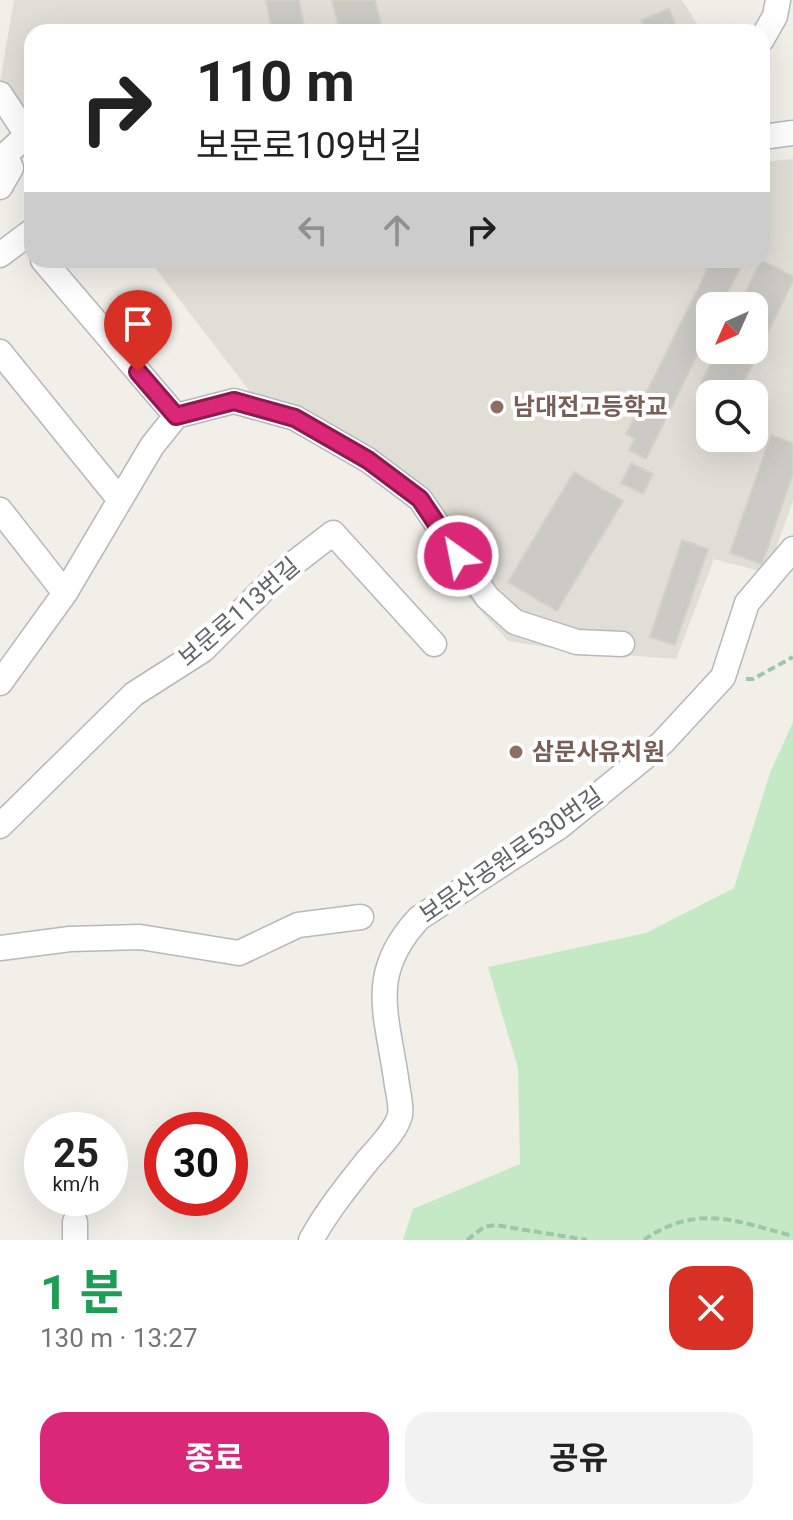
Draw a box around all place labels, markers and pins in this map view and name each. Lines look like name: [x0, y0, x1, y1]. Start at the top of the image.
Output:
pin: [104, 290, 172, 372]
place label: 남대전고등학교: [513, 393, 668, 421]
marker: 남대전고등학교: [488, 398, 506, 416]
place label: 삼문사유치원: [532, 738, 664, 766]
marker: 삼문사유치원: [507, 743, 525, 761]

